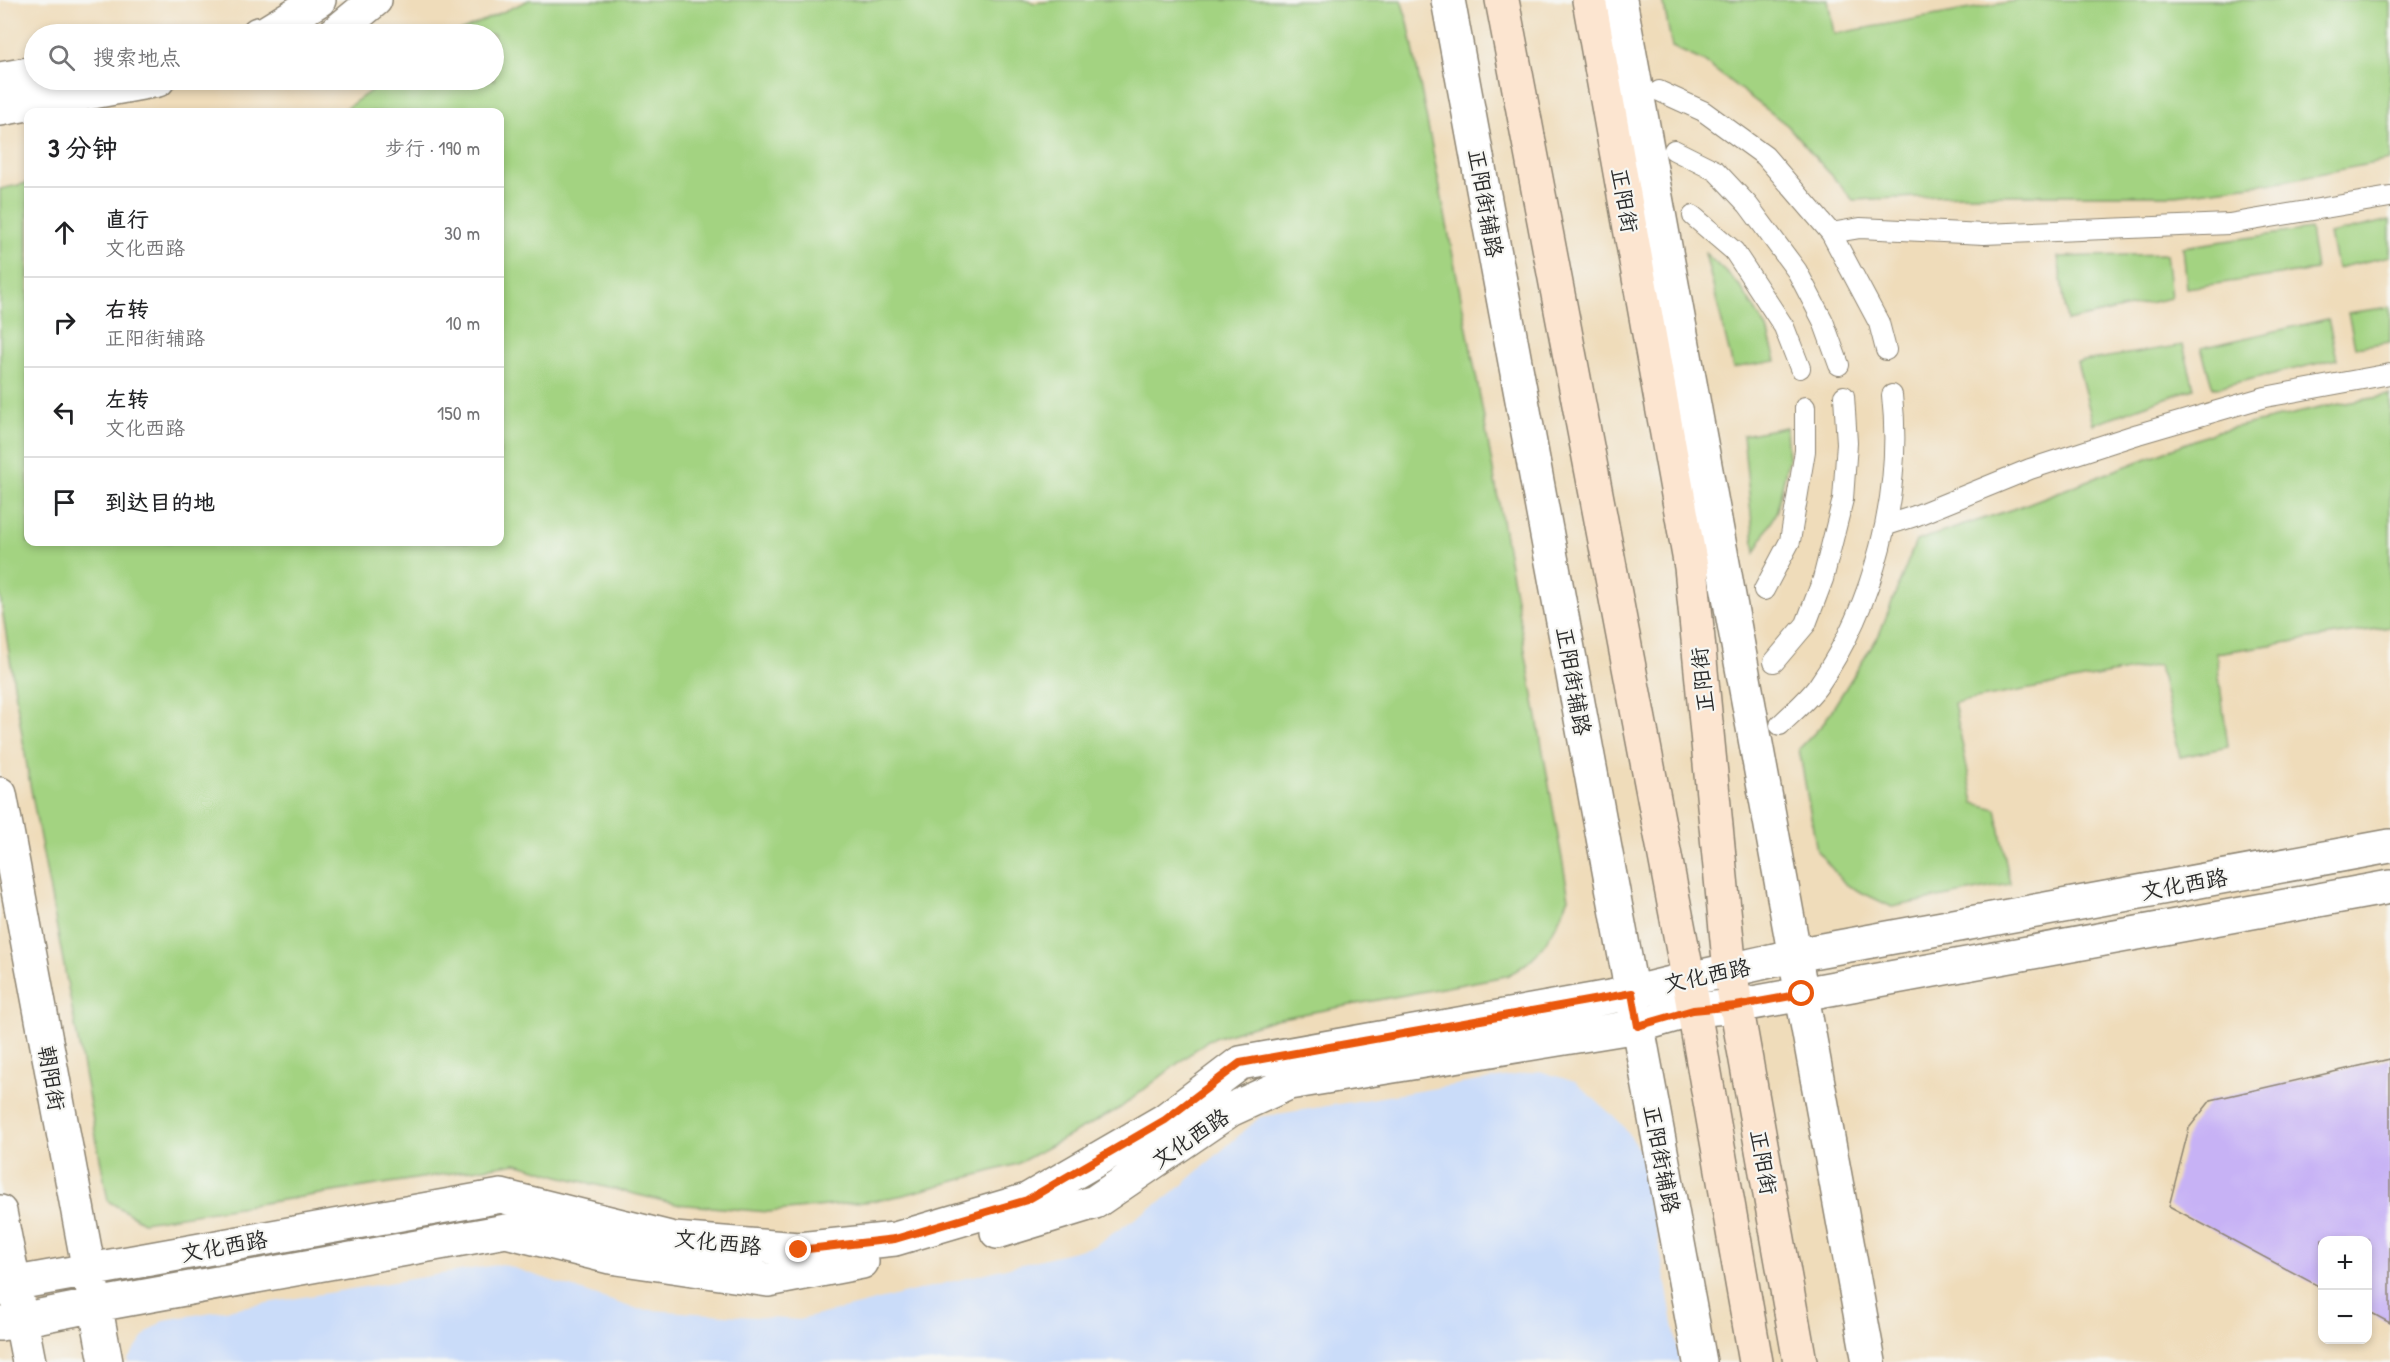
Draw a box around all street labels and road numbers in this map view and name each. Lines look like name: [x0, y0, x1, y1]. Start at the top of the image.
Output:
street label: 正阳街辅路: [1462, 146, 1510, 260]
street label: 正阳街: [1604, 165, 1646, 235]
street label: 正阳街辅路: [1550, 624, 1598, 738]
street label: 正阳街: [1684, 646, 1720, 714]
street label: 文化西路: [2138, 862, 2230, 906]
street label: 文化西路: [1661, 951, 1753, 999]
street label: 朝阳街: [31, 1043, 73, 1113]
street label: 文化西路: [1145, 1101, 1235, 1175]
street label: 正阳街辅路: [1637, 1102, 1687, 1216]
street label: 正阳街: [1743, 1127, 1785, 1197]
street label: 文化西路: [673, 1222, 763, 1262]
street label: 文化西路: [178, 1224, 270, 1268]

